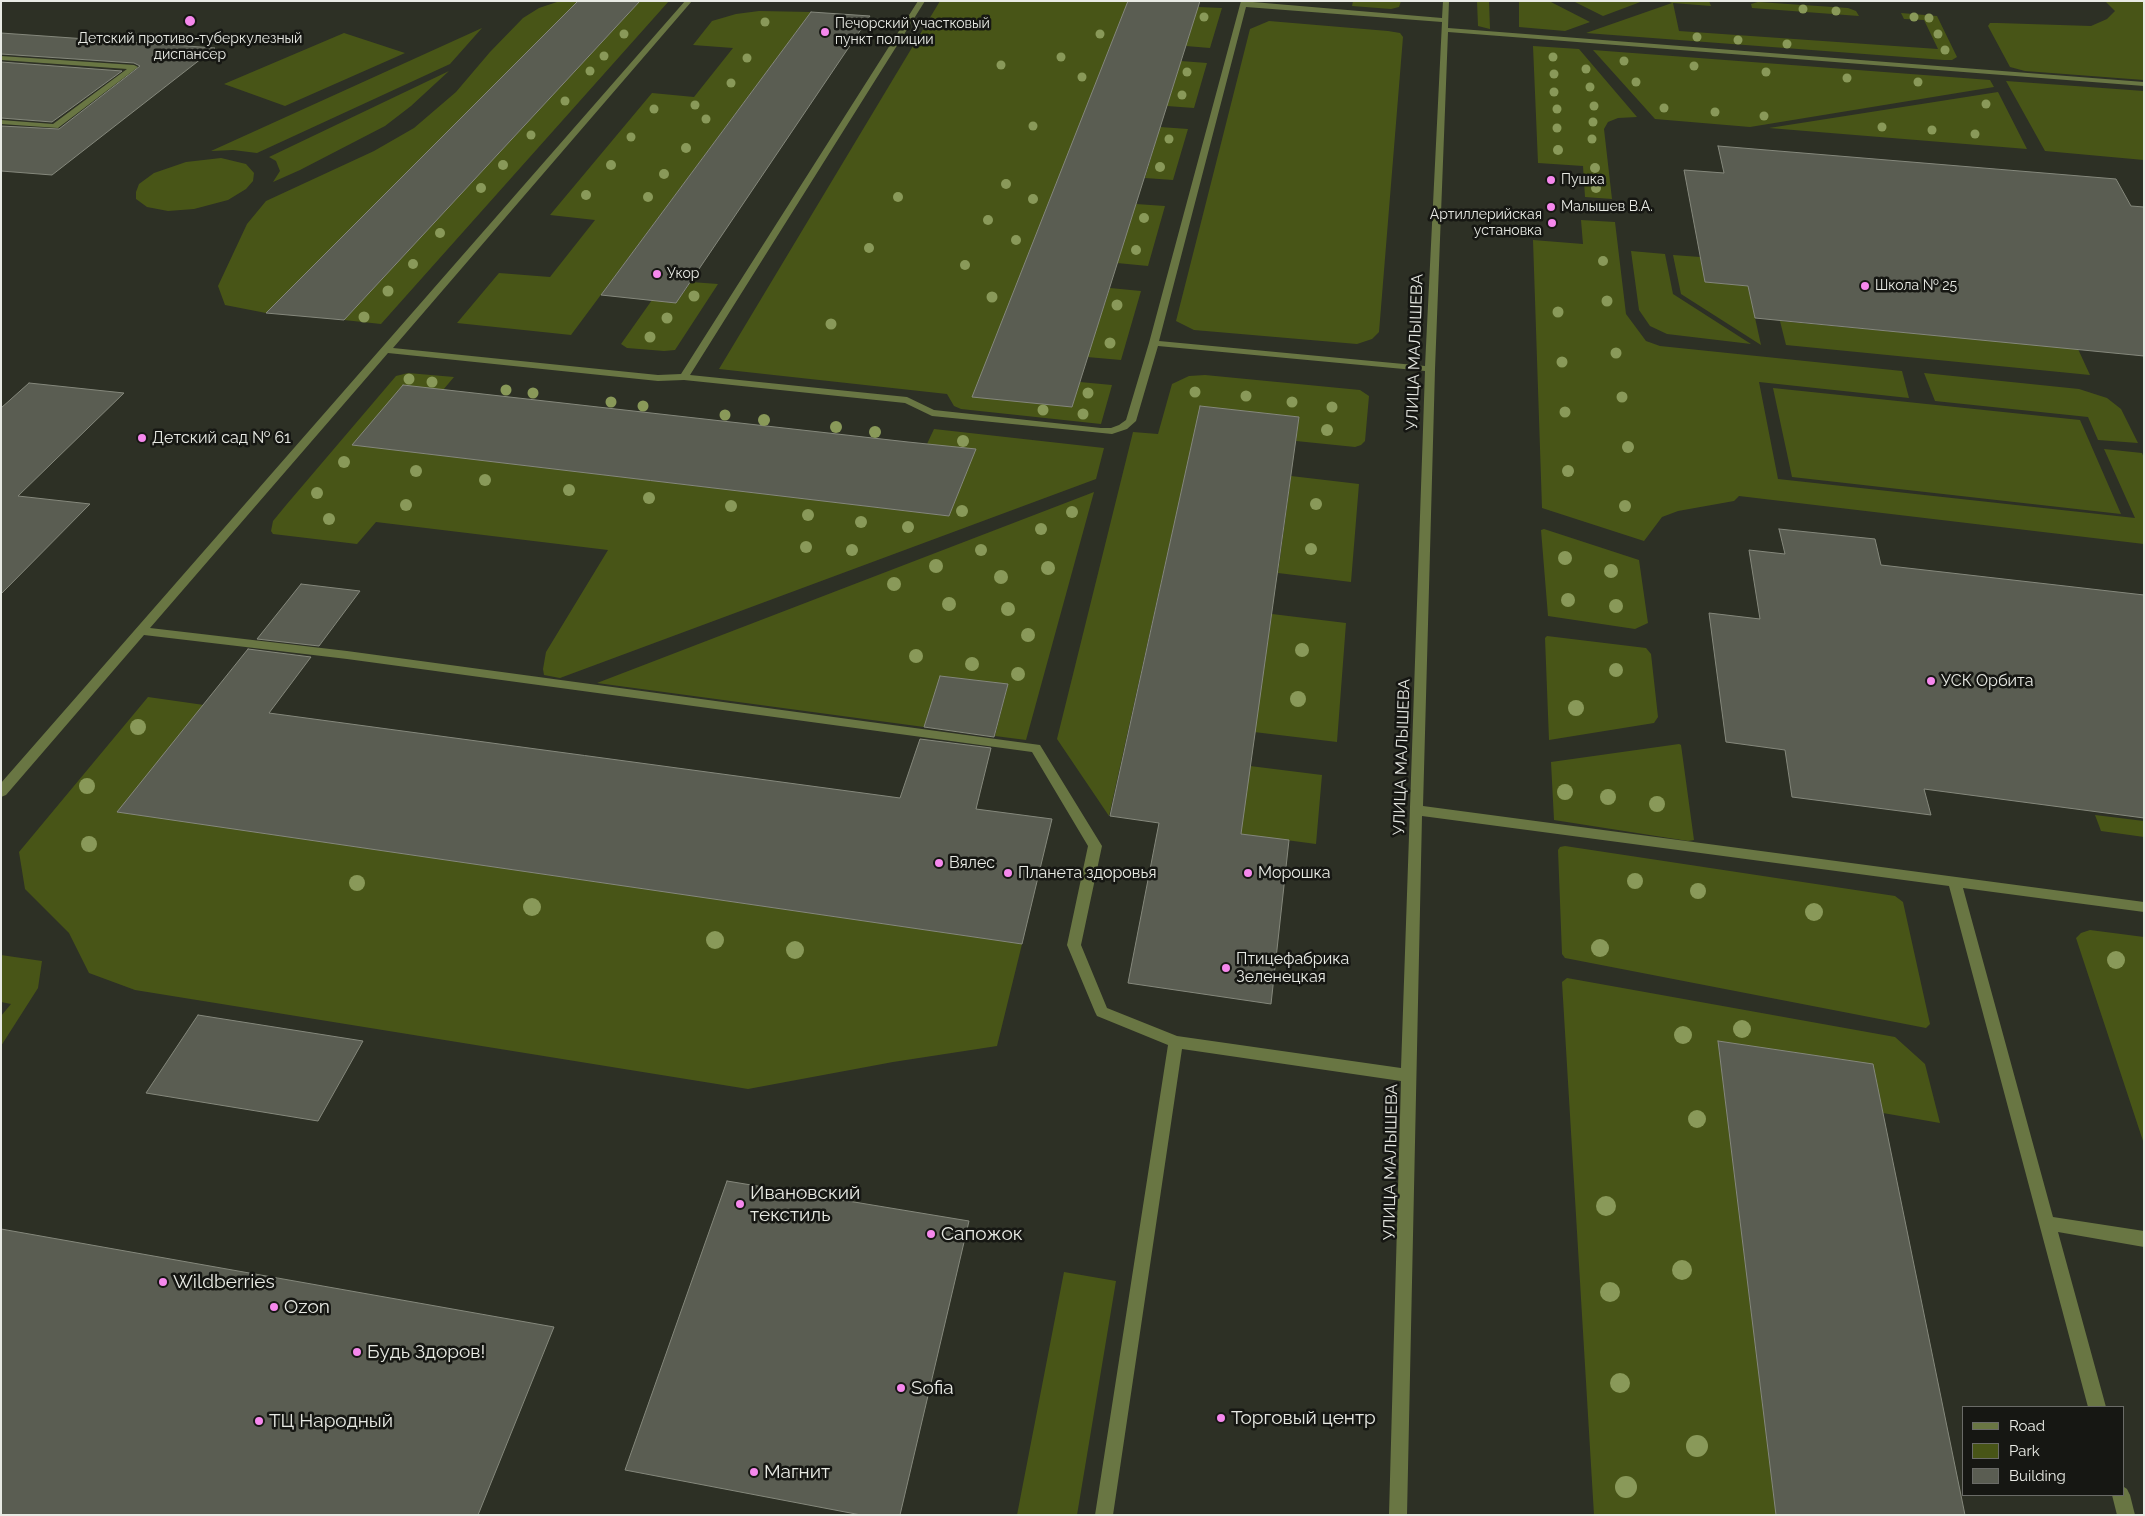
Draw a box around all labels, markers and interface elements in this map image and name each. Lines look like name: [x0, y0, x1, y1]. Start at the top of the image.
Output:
marker: Детский противо-туберкулезный диспансер: [183, 14, 197, 28]
place label: Печорский участковый пункт полиции: [835, 16, 990, 48]
marker: Печорский участковый пункт полиции: [819, 26, 831, 38]
place label: Детский противо-туберкулезный диспансер: [78, 31, 302, 64]
place label: Пушка: [1561, 172, 1605, 188]
marker: Пушка: [1545, 174, 1557, 186]
place label: Малышев В.А.: [1561, 199, 1653, 215]
marker: Малышев В.А.: [1545, 201, 1557, 213]
place label: Артиллерийская установка: [1430, 207, 1542, 240]
marker: Артиллерийская установка: [1546, 217, 1558, 229]
place label: Укор: [667, 266, 699, 282]
marker: Укор: [651, 268, 663, 280]
street label: УЛИЦА МАЛЫШЕВА: [1403, 273, 1427, 431]
place label: Школа № 25: [1875, 278, 1957, 294]
marker: Школа № 25: [1859, 280, 1871, 292]
place label: Детский сад № 61: [152, 428, 291, 448]
marker: Детский сад № 61: [136, 432, 148, 444]
place label: УСК Орбита: [1941, 671, 2033, 691]
marker: УСК Орбита: [1925, 675, 1937, 687]
street label: УЛИЦА МАЛЫШЕВА: [1390, 678, 1414, 836]
place label: Вялес: [949, 853, 995, 873]
marker: Вялес: [933, 857, 945, 869]
place label: Планета здоровья: [1018, 863, 1157, 883]
place label: Морошка: [1258, 863, 1331, 883]
marker: Планета здоровья: [1002, 867, 1014, 879]
marker: Морошка: [1242, 867, 1254, 879]
place label: Птицефабрика Зеленецкая: [1236, 949, 1349, 987]
marker: Птицефабрика Зеленецкая: [1220, 962, 1232, 974]
street label: УЛИЦА МАЛЫШЕВА: [1380, 1084, 1402, 1240]
place label: Ивановский текстиль: [750, 1182, 860, 1226]
marker: Ивановский текстиль: [734, 1198, 746, 1210]
place label: Сапожок: [941, 1223, 1023, 1245]
marker: Сапожок: [925, 1228, 937, 1240]
place label: Wildberries: [173, 1271, 275, 1293]
marker: Wildberries: [157, 1276, 169, 1288]
place label: Ozon: [284, 1296, 330, 1318]
marker: Ozon: [268, 1301, 280, 1313]
place label: Будь Здоров!: [367, 1341, 485, 1363]
marker: Будь Здоров!: [351, 1346, 363, 1358]
place label: Sofia: [911, 1377, 954, 1399]
marker: Sofia: [895, 1382, 907, 1394]
legend: [1962, 1406, 2125, 1496]
place label: Торговый центр: [1231, 1407, 1376, 1429]
place label: ТЦ Народный: [269, 1410, 393, 1432]
marker: Торговый центр: [1215, 1412, 1227, 1424]
marker: ТЦ Народный: [253, 1415, 265, 1427]
text: Road: [2009, 1417, 2045, 1435]
text: Park: [2009, 1442, 2040, 1460]
place label: Магнит: [764, 1461, 830, 1483]
marker: Магнит: [748, 1466, 760, 1478]
text: Building: [2009, 1467, 2066, 1485]

